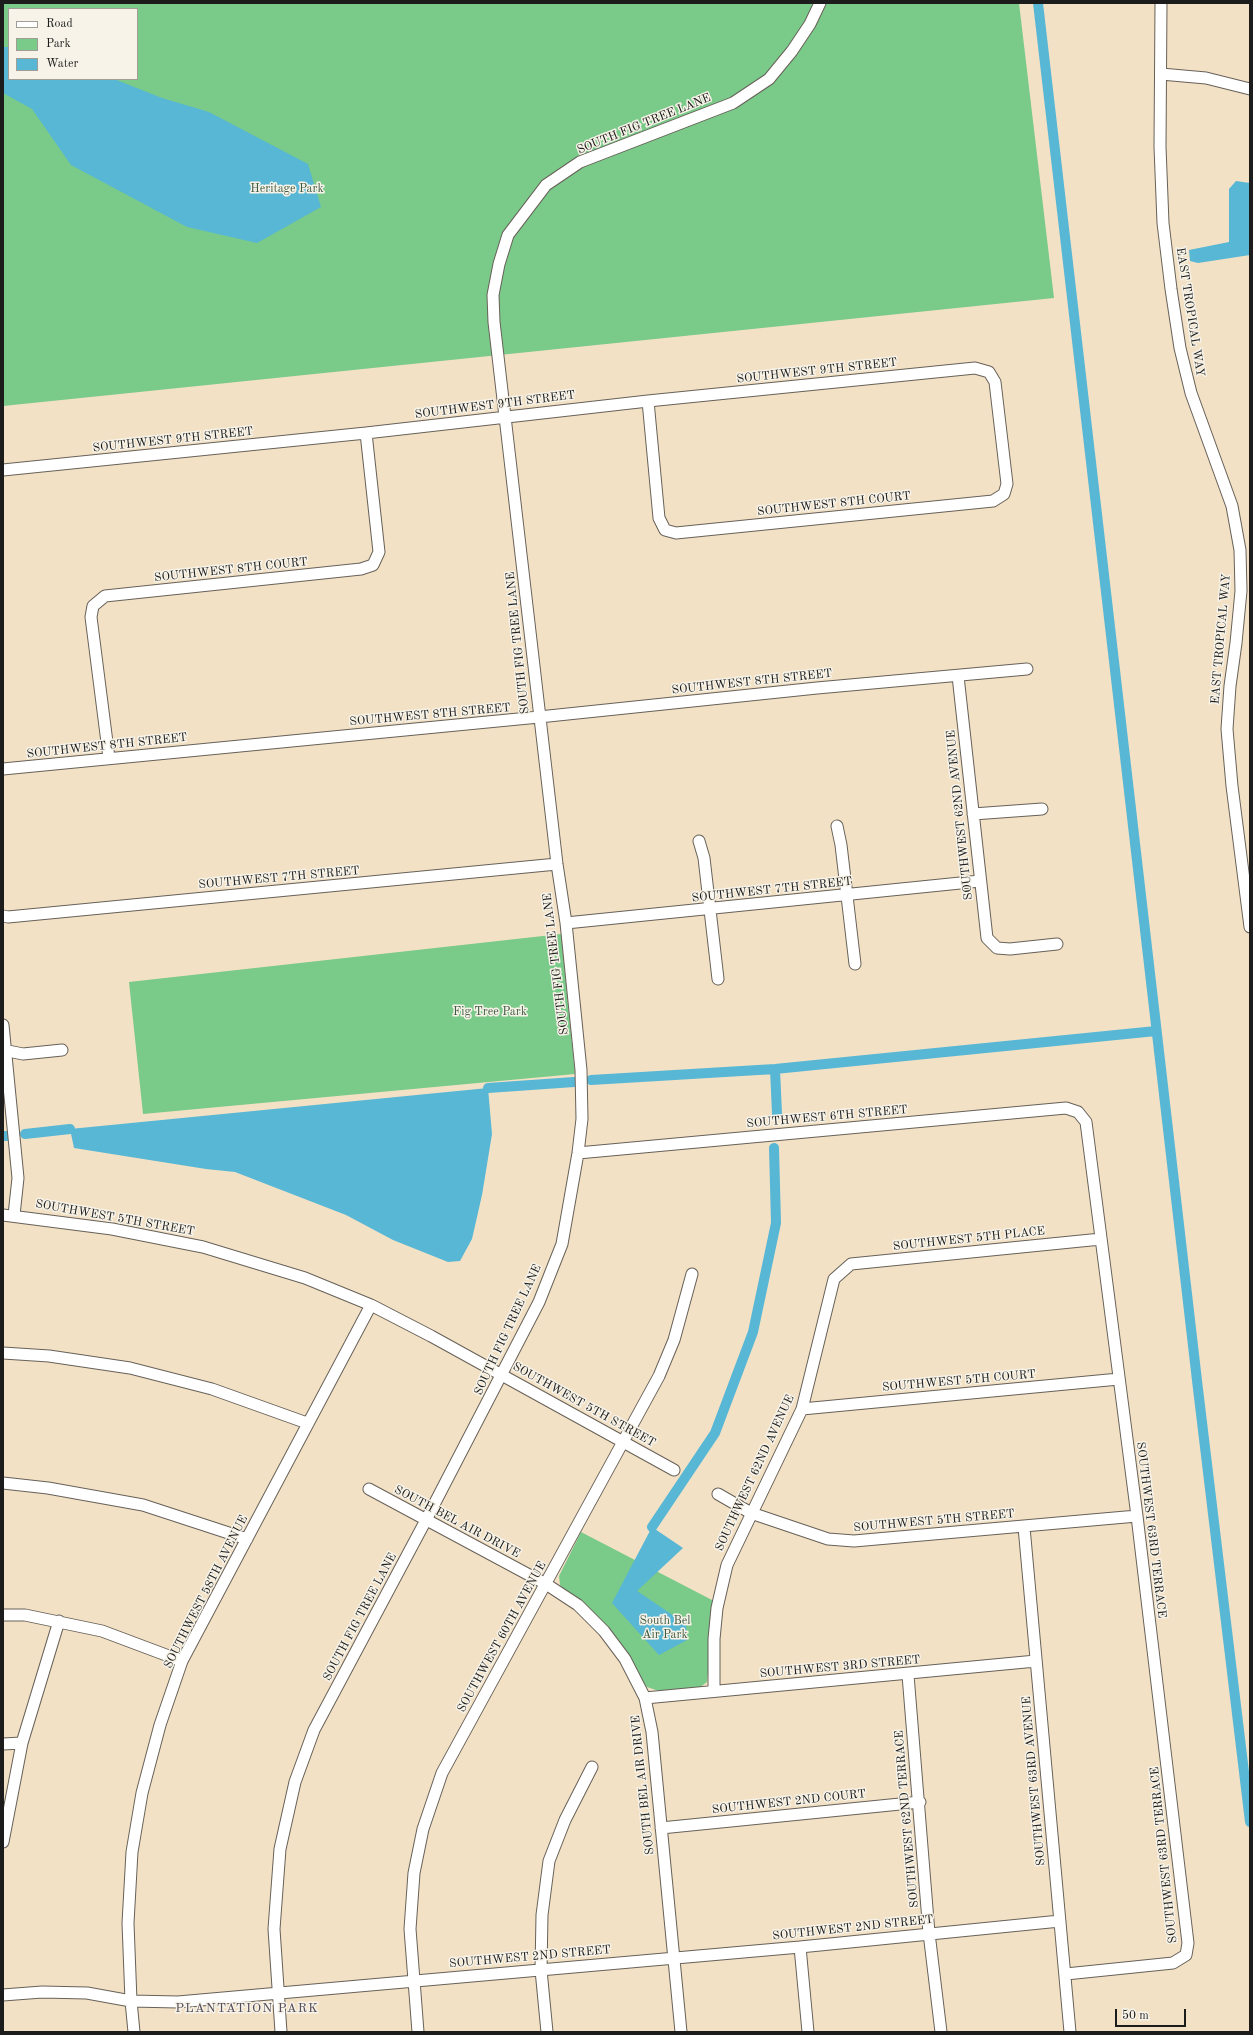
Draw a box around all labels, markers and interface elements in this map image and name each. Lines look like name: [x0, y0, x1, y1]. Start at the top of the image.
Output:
legend: [8, 8, 138, 80]
text: Road: [46, 18, 73, 30]
text: Park: [46, 38, 71, 50]
text: Water: [46, 58, 78, 70]
street label: SOUTH FIG TREE LANE: [575, 91, 713, 157]
park label: Heritage Park: [250, 182, 324, 196]
street label: EAST TROPICAL WAY: [1173, 246, 1207, 378]
street label: SOUTHWEST 9TH STREET: [736, 355, 898, 387]
street label: SOUTHWEST 9TH STREET: [414, 388, 576, 422]
street label: SOUTHWEST 9TH STREET: [92, 424, 254, 456]
street label: SOUTHWEST 8TH COURT: [757, 489, 911, 519]
street label: SOUTHWEST 8TH COURT: [154, 555, 308, 585]
street label: SOUTH FIG TREE LANE: [503, 571, 533, 715]
street label: EAST TROPICAL WAY: [1208, 573, 1234, 705]
street label: SOUTHWEST 8TH STREET: [671, 666, 833, 698]
street label: SOUTHWEST 8TH STREET: [349, 701, 511, 729]
street label: SOUTHWEST 62ND AVENUE: [944, 729, 976, 901]
street label: SOUTHWEST 8TH STREET: [26, 730, 188, 762]
street label: SOUTHWEST 7TH STREET: [198, 864, 360, 892]
street label: SOUTHWEST 7TH STREET: [691, 874, 853, 906]
street label: SOUTH FIG TREE LANE: [540, 892, 572, 1036]
park label: Fig Tree Park: [453, 1005, 527, 1019]
street label: SOUTHWEST 6TH STREET: [746, 1103, 908, 1131]
street label: SOUTHWEST 5TH STREET: [34, 1197, 196, 1239]
street label: SOUTHWEST 5TH PLACE: [892, 1224, 1046, 1254]
street label: SOUTH FIG TREE LANE: [471, 1262, 545, 1398]
street label: SOUTHWEST 5TH STREET: [510, 1360, 658, 1450]
street label: SOUTHWEST 5TH COURT: [882, 1367, 1036, 1395]
street label: SOUTHWEST 62ND AVENUE: [712, 1393, 798, 1553]
street label: SOUTHWEST 63RD TERRACE: [1133, 1441, 1169, 1619]
street label: SOUTH BEL AIR DRIVE: [392, 1483, 522, 1561]
street label: SOUTHWEST 5TH STREET: [853, 1507, 1015, 1535]
street label: SOUTHWEST 58TH AVENUE: [161, 1513, 251, 1671]
street label: SOUTH FIG TREE LANE: [320, 1551, 400, 1683]
street label: SOUTHWEST 60TH AVENUE: [454, 1559, 550, 1715]
park label: South Bel Air Park: [640, 1614, 690, 1642]
street label: SOUTHWEST 3RD STREET: [759, 1653, 921, 1681]
street label: SOUTHWEST 63RD AVENUE: [1019, 1696, 1049, 1866]
street label: SOUTH BEL AIR DRIVE: [629, 1714, 657, 1856]
street label: SOUTHWEST 62ND TERRACE: [892, 1730, 922, 1908]
street label: SOUTHWEST 63RD TERRACE: [1148, 1766, 1180, 1944]
street label: SOUTHWEST 2ND COURT: [711, 1787, 867, 1817]
street label: SOUTHWEST 2ND STREET: [772, 1912, 934, 1944]
street label: SOUTHWEST 2ND STREET: [449, 1943, 611, 1971]
district label: PLANTATION PARK: [175, 2001, 319, 2017]
scale bar: [1117, 2001, 1188, 2027]
text: 50 m: [1122, 2010, 1149, 2022]

